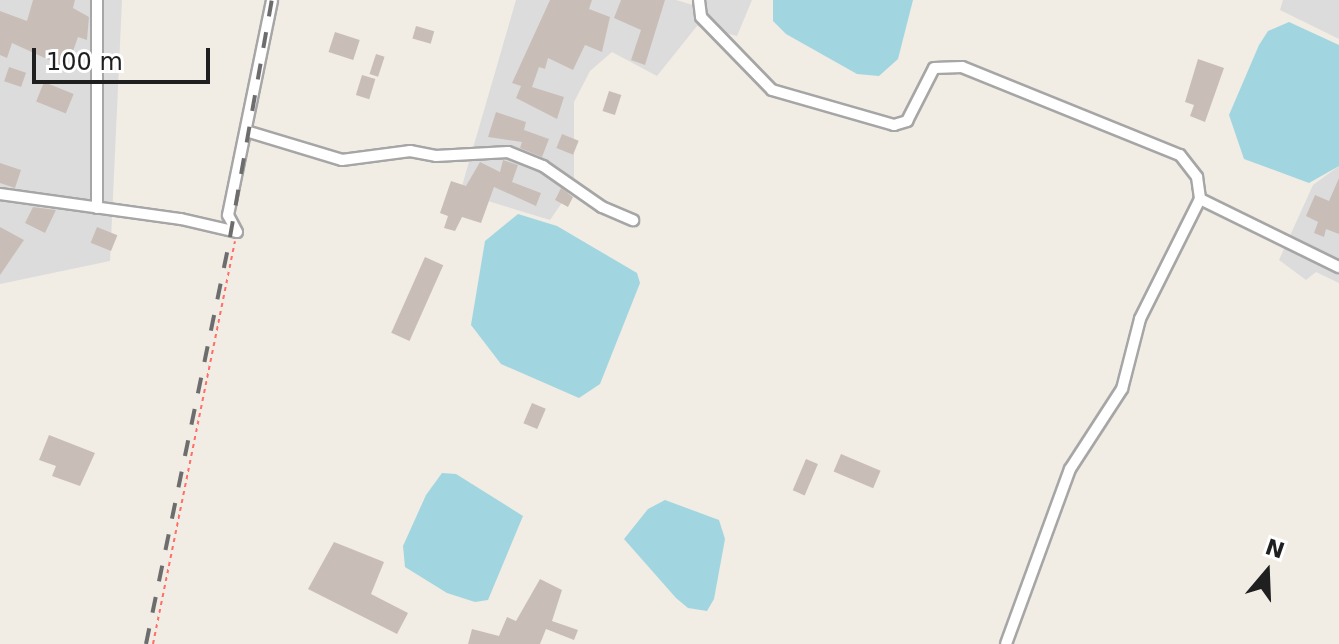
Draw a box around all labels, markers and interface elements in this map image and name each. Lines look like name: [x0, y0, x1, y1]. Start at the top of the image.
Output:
scale bar: [36, 32, 214, 82]
text: 100 m: [46, 48, 123, 76]
north arrow: [1227, 532, 1307, 612]
text: N: [1262, 534, 1288, 564]

